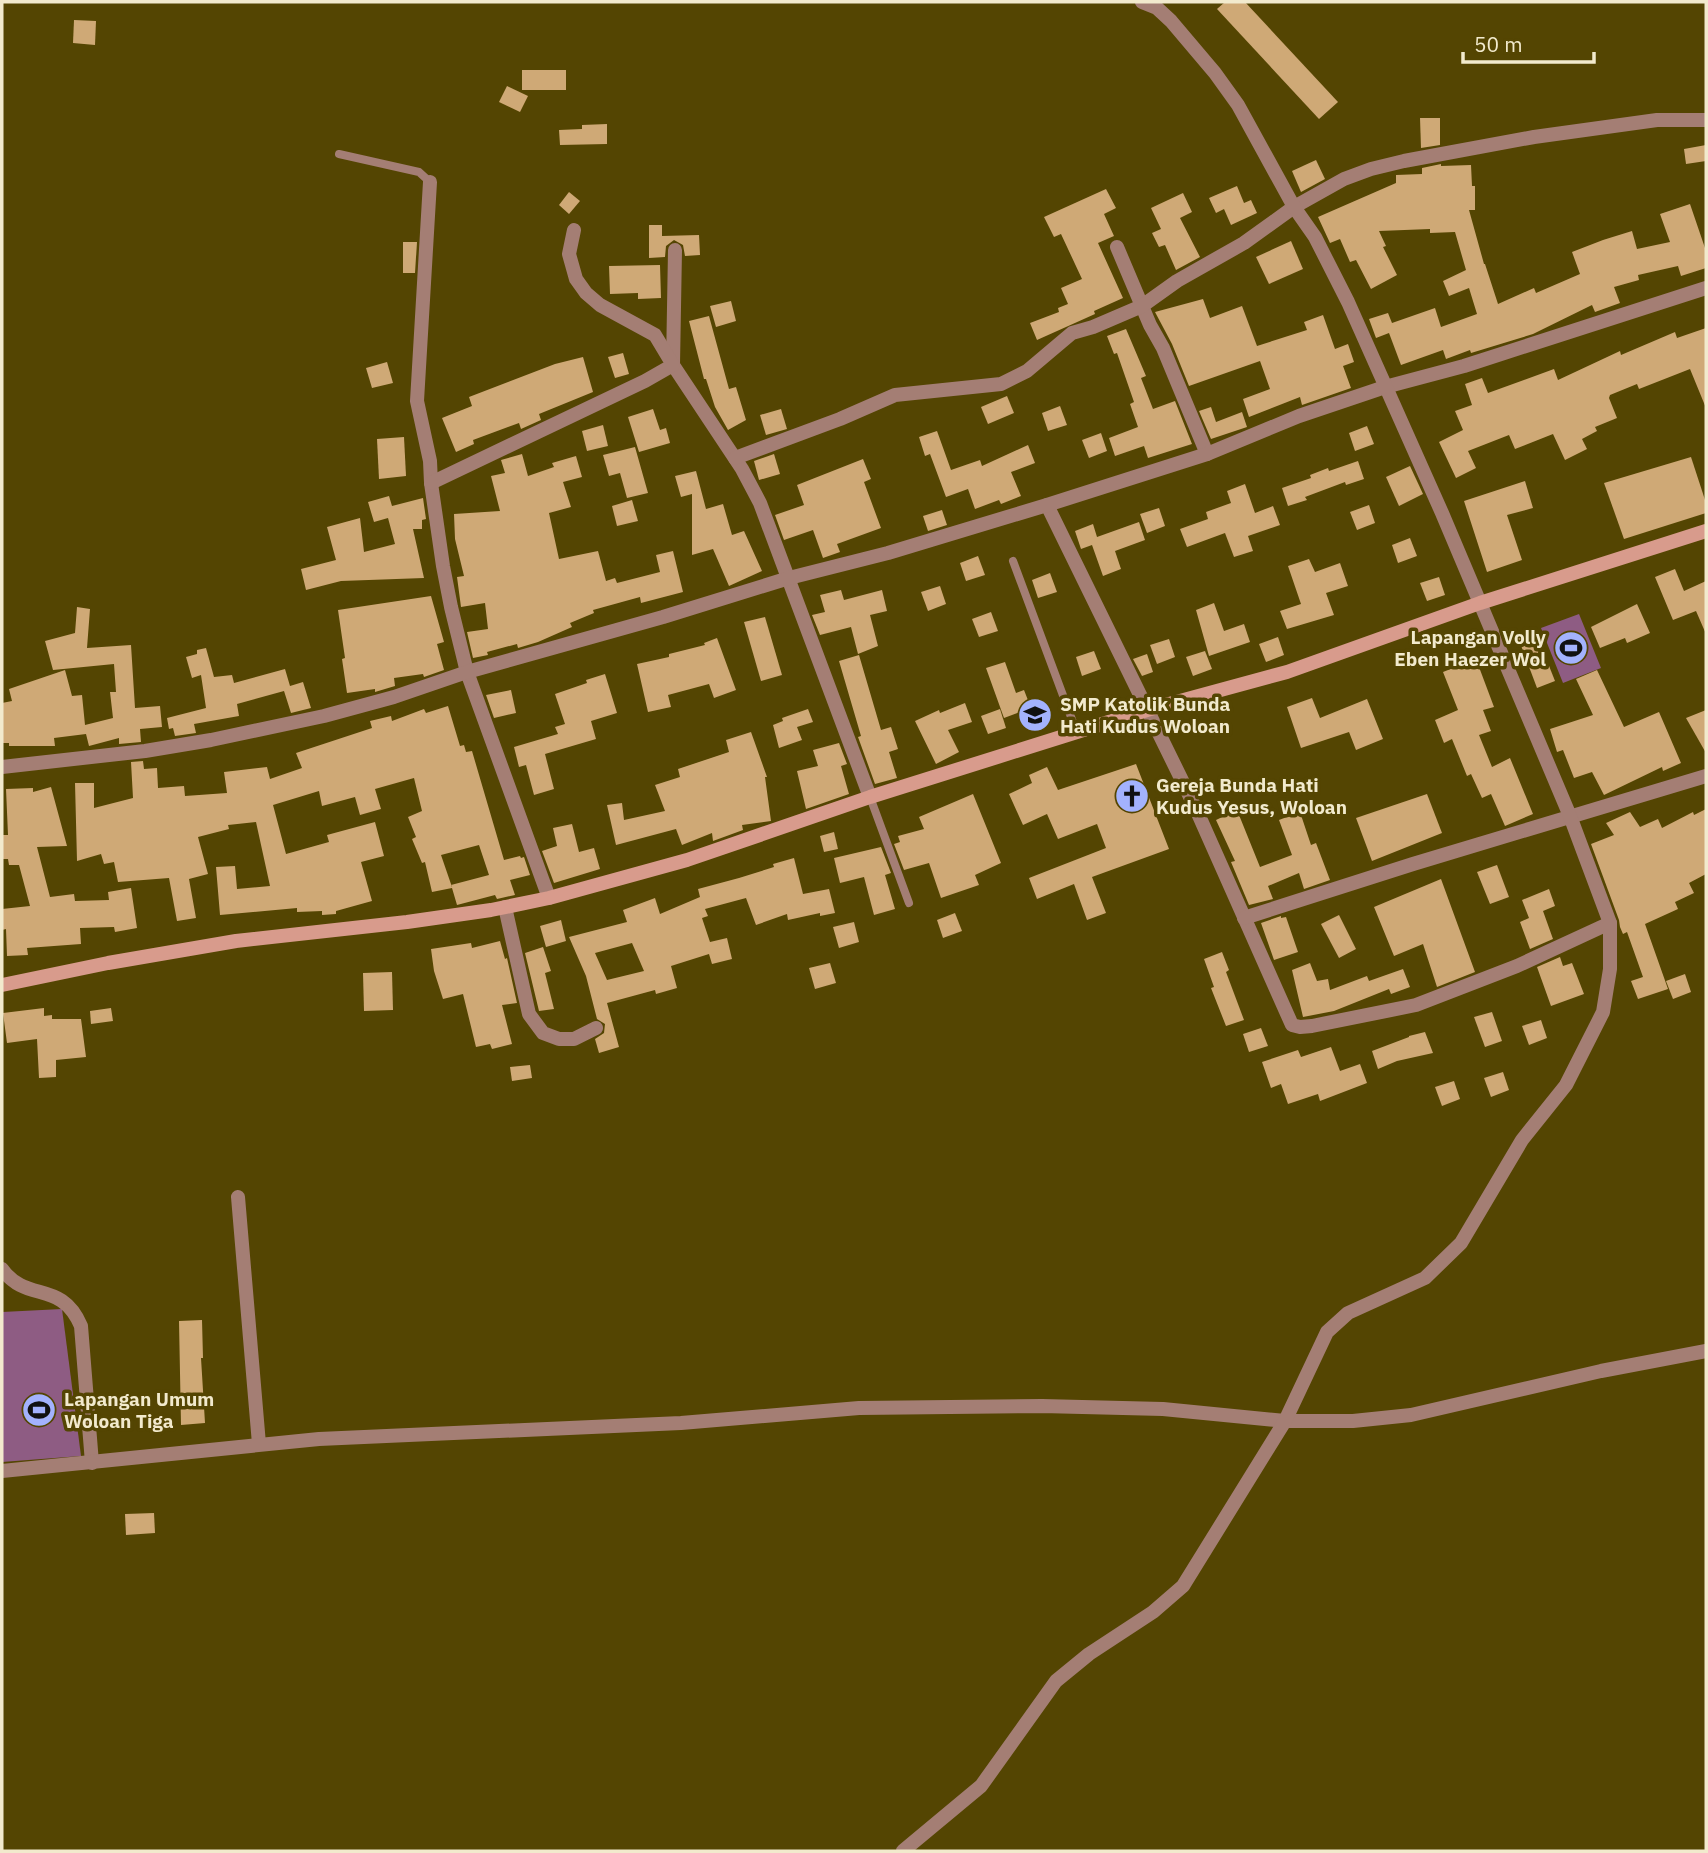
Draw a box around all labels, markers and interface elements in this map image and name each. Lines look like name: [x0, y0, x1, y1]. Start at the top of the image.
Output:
scale bar: [1463, 21, 1594, 65]
text: 50 m: [1474, 30, 1523, 58]
place label: Lapangan Volly Eben Haezer Wol: [1394, 625, 1547, 671]
sports icon: Lapangan Volly Eben Haezer Wol: [1552, 629, 1590, 667]
place label: SMP Katolik Bunda Hati Kudus Woloan: [1060, 692, 1231, 738]
school or university icon: SMP Katolik Bunda Hati Kudus Woloan: [1016, 696, 1054, 734]
place label: Gereja Bunda Hati Kudus Yesus, Woloan: [1156, 773, 1347, 819]
church icon: Gereja Bunda Hati Kudus Yesus, Woloan: [1113, 777, 1151, 815]
place label: Lapangan Umum Woloan Tiga: [64, 1387, 214, 1433]
sports icon: Lapangan Umum Woloan Tiga: [20, 1391, 58, 1429]

